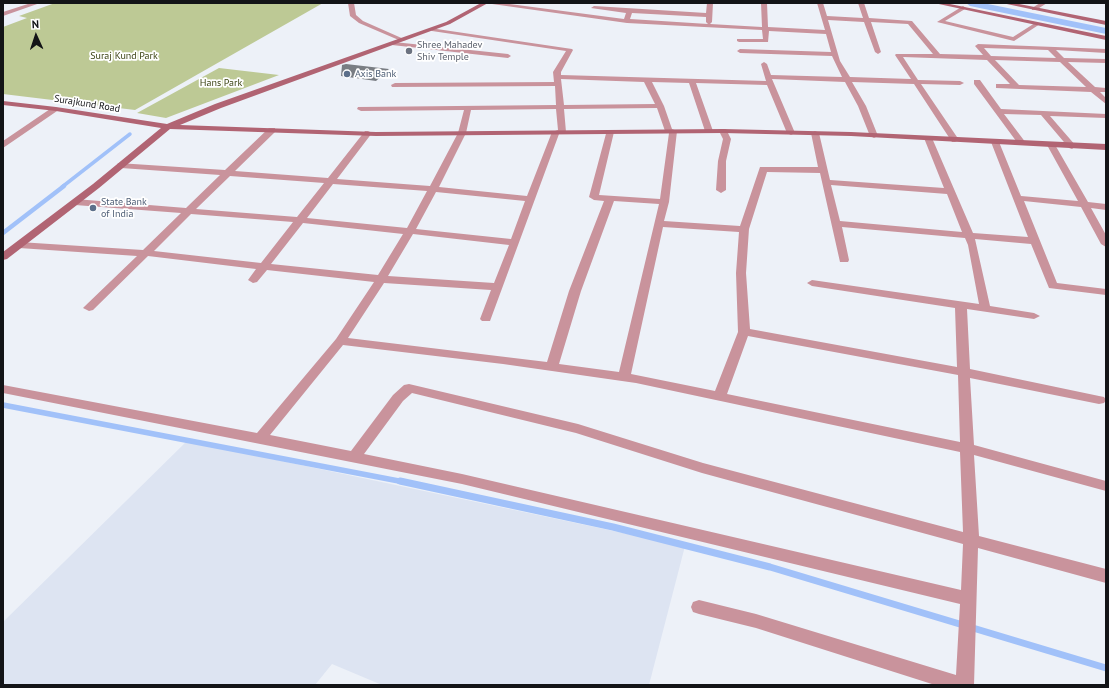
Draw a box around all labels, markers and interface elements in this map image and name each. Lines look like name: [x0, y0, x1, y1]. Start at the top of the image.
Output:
north arrow: [16, 16, 56, 56]
text: N: [31, 17, 39, 31]
place label: Shree Mahadev Shiv Temple: [417, 39, 482, 62]
marker: Shree Mahadev Shiv Temple: [404, 46, 414, 56]
park label: Suraj Kund Park: [90, 50, 158, 62]
place label: Axis Bank: [355, 68, 396, 80]
marker: Axis Bank: [342, 69, 352, 79]
park label: Hans Park: [200, 77, 242, 89]
street label: Surajkund Road: [53, 93, 121, 115]
place label: State Bank of India: [101, 196, 147, 220]
marker: State Bank of India: [88, 203, 98, 213]

